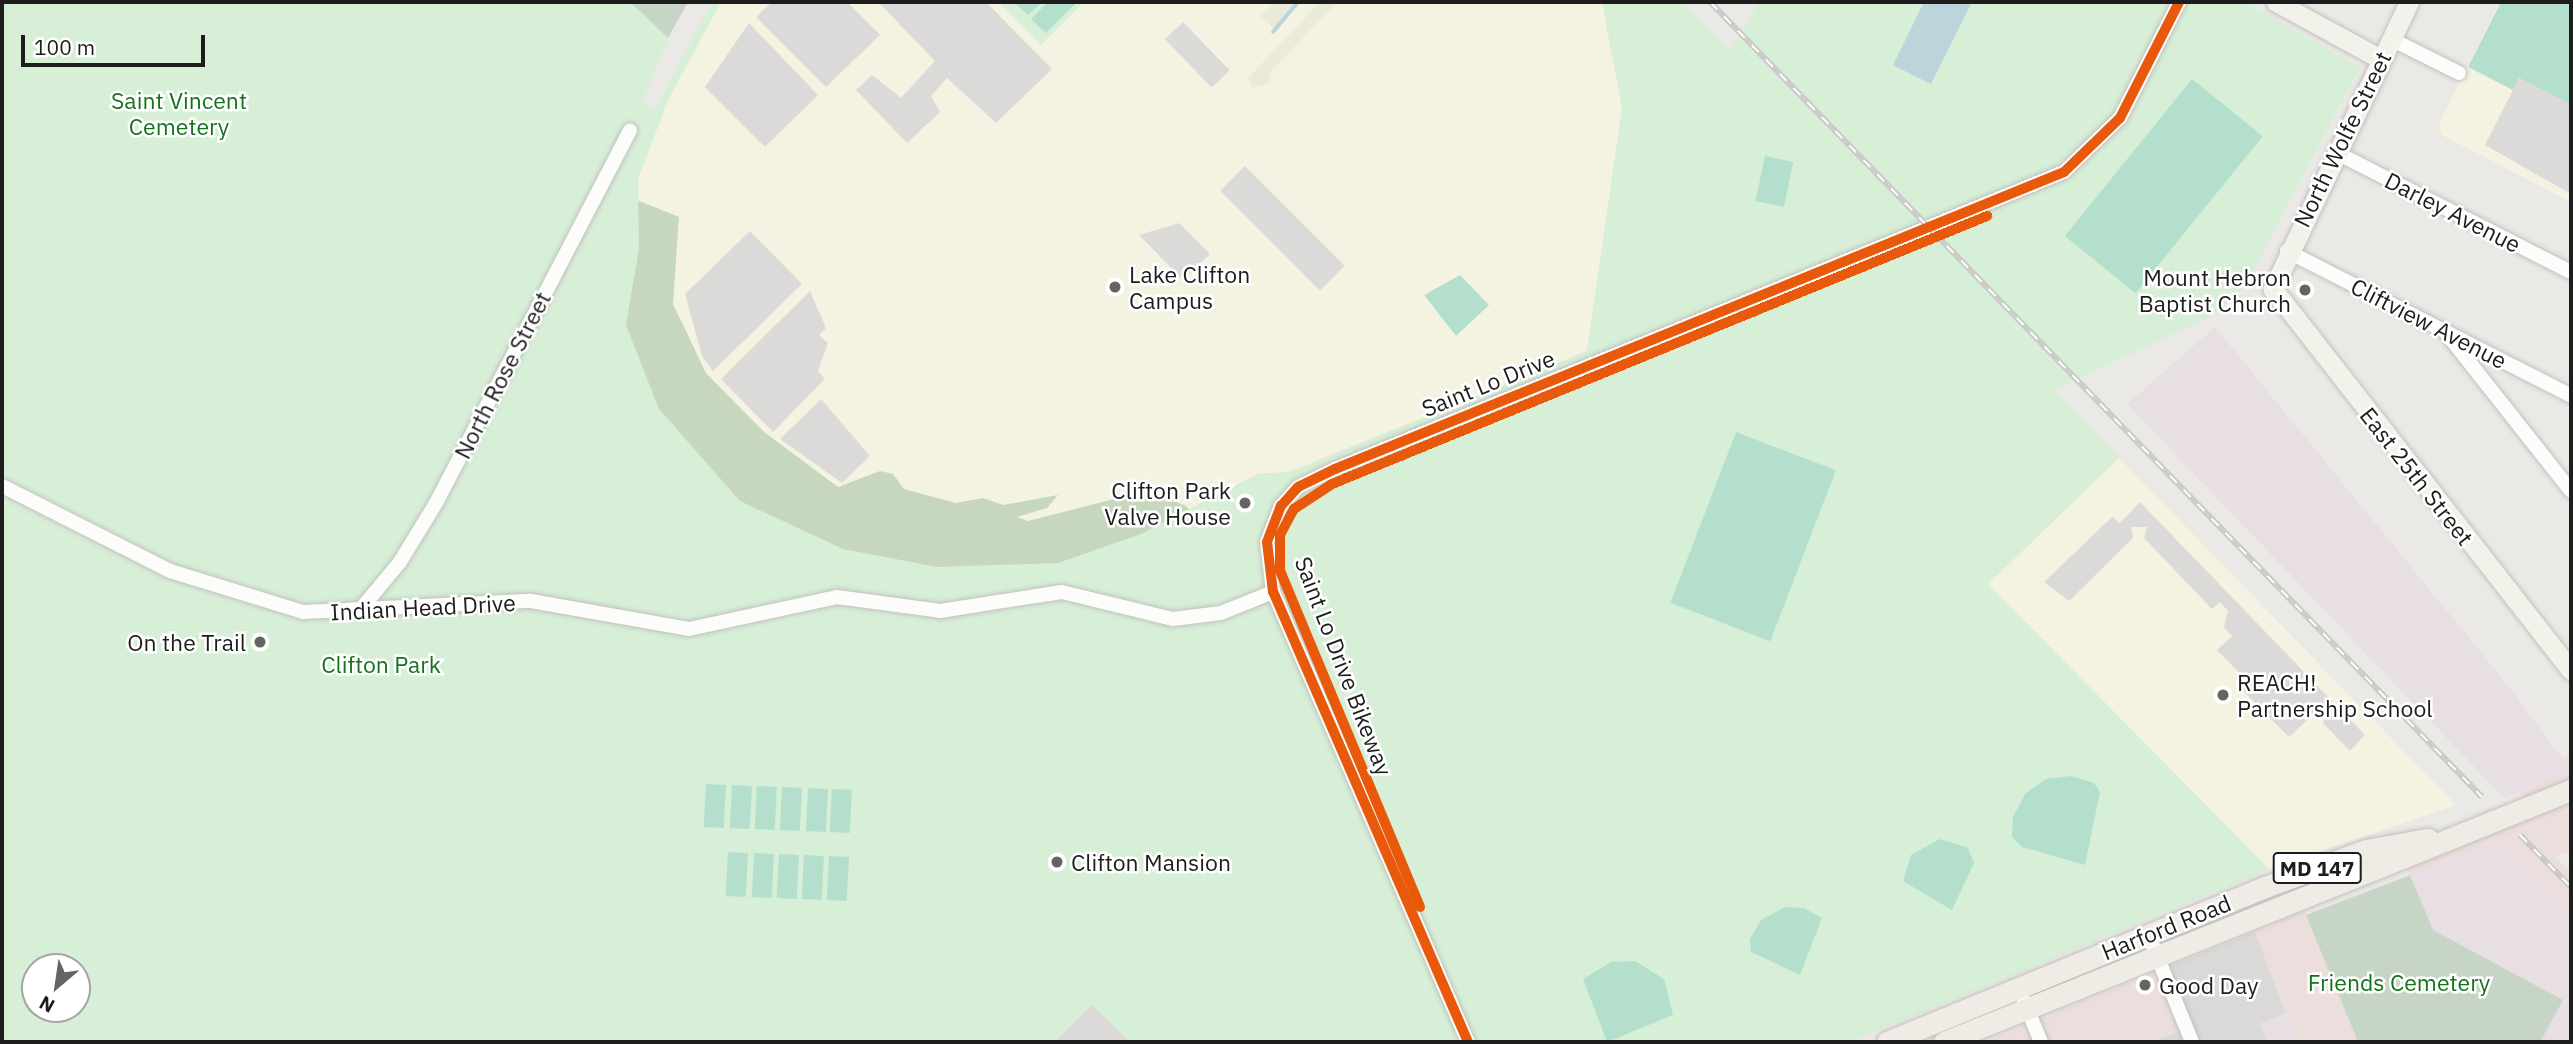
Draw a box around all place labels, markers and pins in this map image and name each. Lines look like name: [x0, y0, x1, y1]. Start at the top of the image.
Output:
place label: Lake Clifton Campus: [1129, 260, 1250, 314]
place label: Mount Hebron Baptist Church: [2139, 263, 2291, 317]
marker: Lake Clifton Campus: [1107, 279, 1123, 295]
marker: Mount Hebron Baptist Church: [2297, 282, 2313, 298]
place label: Clifton Park Valve House: [1104, 476, 1231, 530]
marker: Clifton Park Valve House: [1237, 495, 1253, 511]
place label: On the Trail: [127, 628, 246, 656]
marker: On the Trail: [252, 634, 268, 650]
place label: REACH! Partnership School: [2237, 668, 2433, 722]
marker: REACH! Partnership School: [2215, 687, 2231, 703]
place label: Clifton Mansion: [1071, 848, 1231, 876]
marker: Clifton Mansion: [1049, 854, 1065, 870]
place label: Good Day: [2159, 971, 2259, 999]
marker: Good Day: [2137, 977, 2153, 993]

